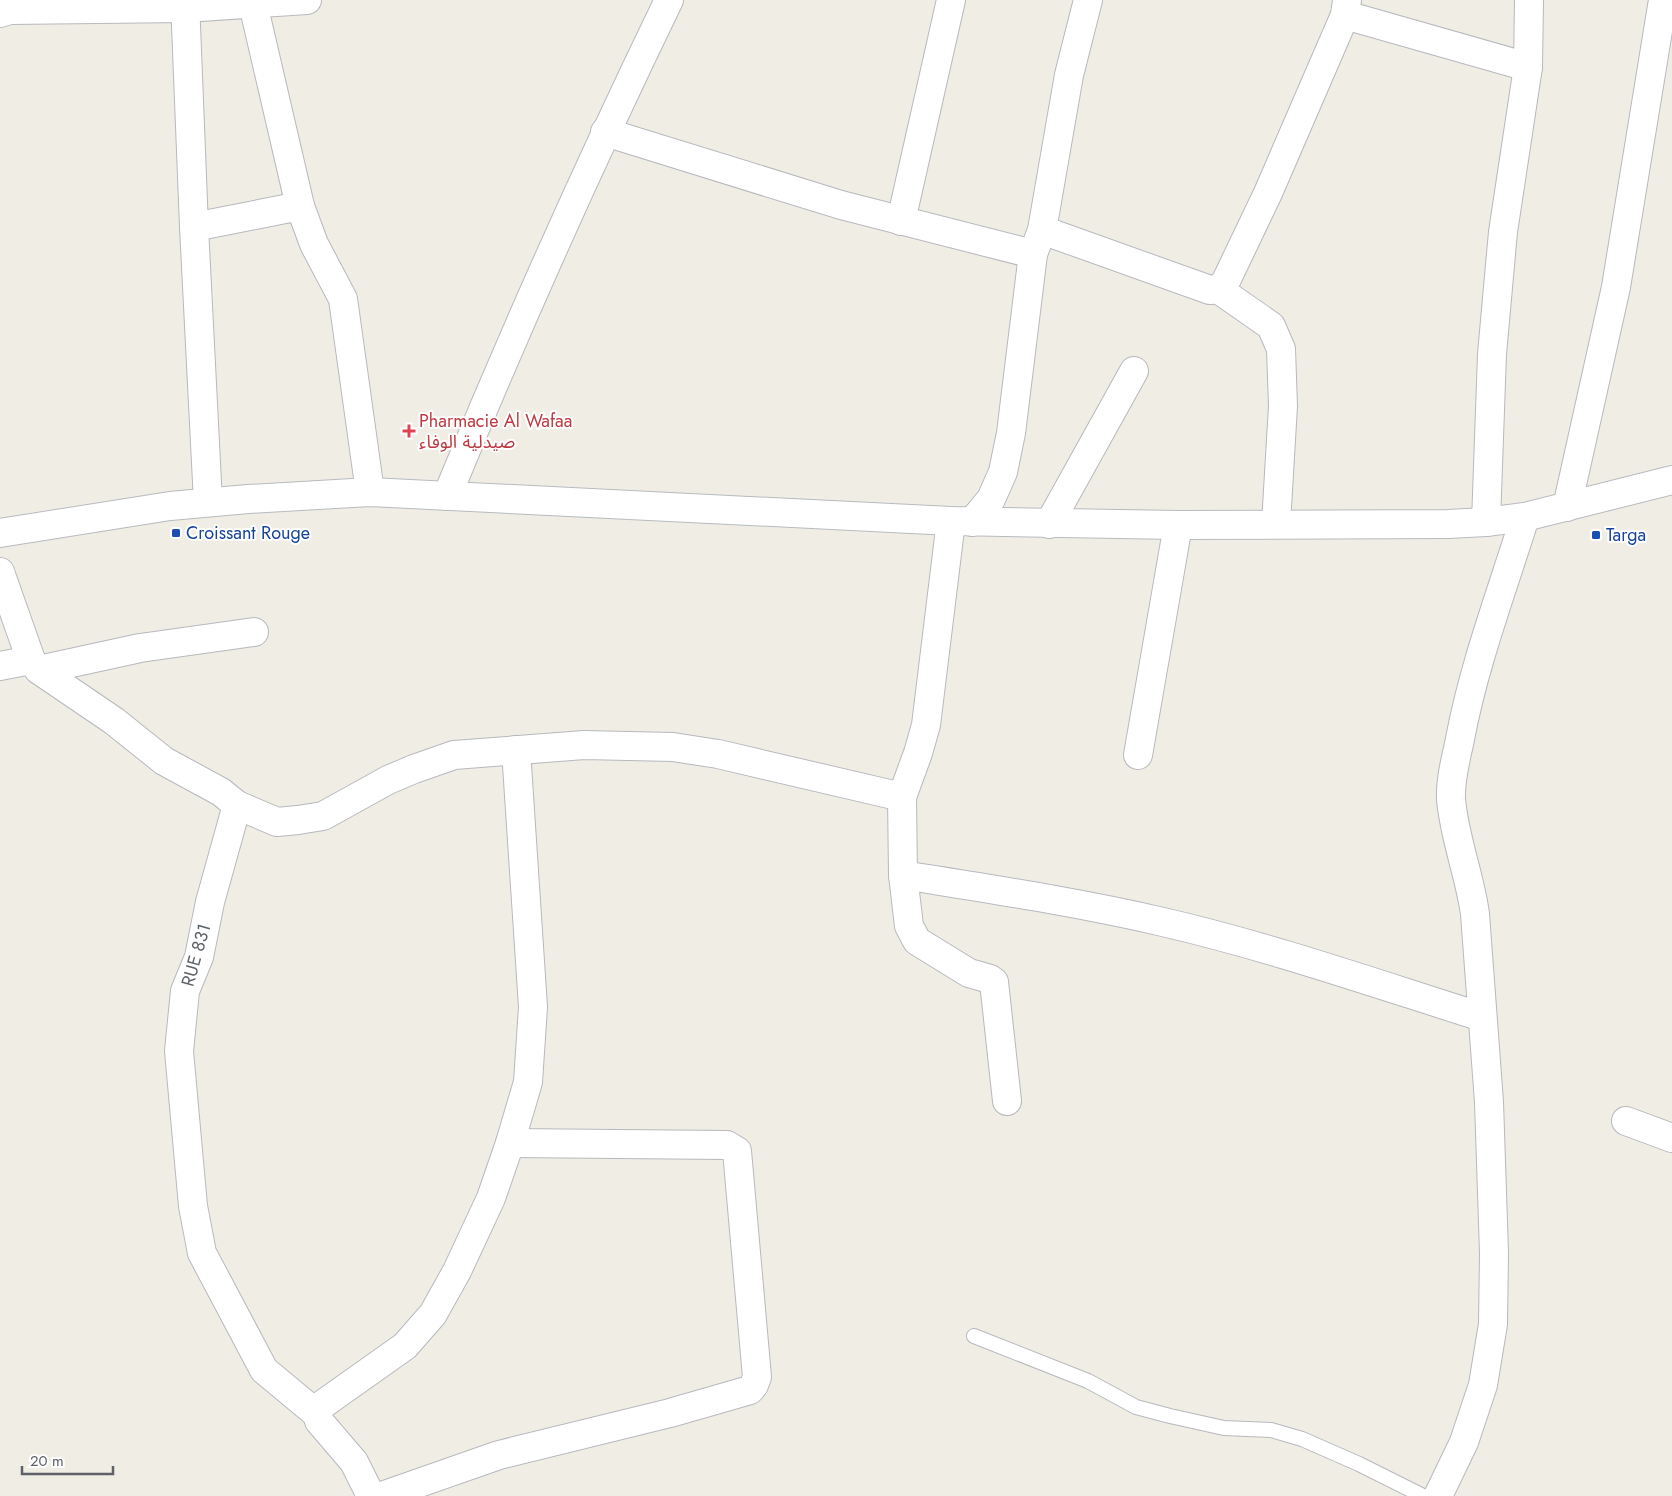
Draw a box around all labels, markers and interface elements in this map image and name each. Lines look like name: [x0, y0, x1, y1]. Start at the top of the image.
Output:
place label: Pharmacie Al Wafaa صيدلية الوفاء: [419, 408, 572, 455]
marker: Pharmacie Al Wafaa صيدلية الوفاء: [403, 425, 415, 437]
place label: Croissant Rouge: [186, 520, 310, 546]
place label: Targa: [1606, 522, 1646, 548]
marker: Croissant Rouge: [170, 527, 182, 539]
marker: Targa: [1590, 529, 1602, 541]
street label: RUE 831: [175, 920, 217, 990]
scale bar: [22, 1444, 114, 1476]
text: 20 m: [30, 1450, 64, 1472]

